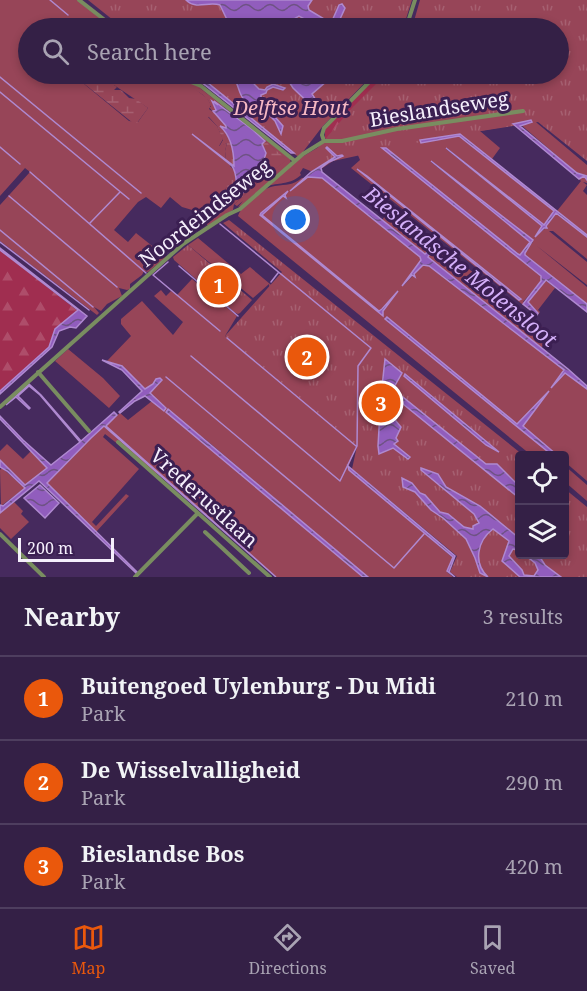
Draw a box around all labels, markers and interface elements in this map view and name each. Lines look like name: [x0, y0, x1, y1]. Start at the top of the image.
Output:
search box: [18, 18, 569, 84]
icon: search: [39, 35, 72, 68]
text: Search here: [87, 36, 212, 66]
street label: Bieslandseweg: [368, 84, 511, 133]
park label: Delftse Hout: [232, 94, 349, 121]
street label: Noordeindseweg: [133, 152, 277, 273]
water label: Bieslandsche Molensloot: [357, 179, 563, 353]
your location: [281, 205, 310, 234]
pin: 1: [200, 262, 238, 308]
pin: 2: [288, 334, 326, 380]
pin: 3: [362, 380, 400, 426]
street label: Vrederustlaan: [145, 442, 264, 553]
map controls: [515, 451, 569, 559]
button: locate: [515, 451, 569, 505]
button: layers: [515, 505, 569, 559]
scale bar: [18, 535, 114, 562]
text: 200 m: [27, 537, 73, 559]
text: Nearby: [24, 598, 120, 634]
text: 3 results: [483, 603, 563, 630]
text: Buitengoed Uylenburg - Du Midi: [81, 670, 436, 700]
text: 1: [38, 685, 49, 712]
text: 210 m: [505, 685, 563, 712]
text: Park: [81, 700, 125, 727]
text: De Wisselvalligheid: [81, 754, 300, 784]
text: 2: [38, 769, 49, 796]
text: 290 m: [505, 769, 563, 796]
text: Park: [81, 784, 125, 811]
text: Bieslandse Bos: [81, 838, 244, 868]
text: 3: [38, 853, 49, 880]
text: 420 m: [505, 853, 563, 880]
text: Park: [81, 868, 125, 895]
tab: Map: [72, 921, 105, 979]
tab: Directions: [249, 921, 327, 979]
tab: Saved: [470, 921, 515, 979]

